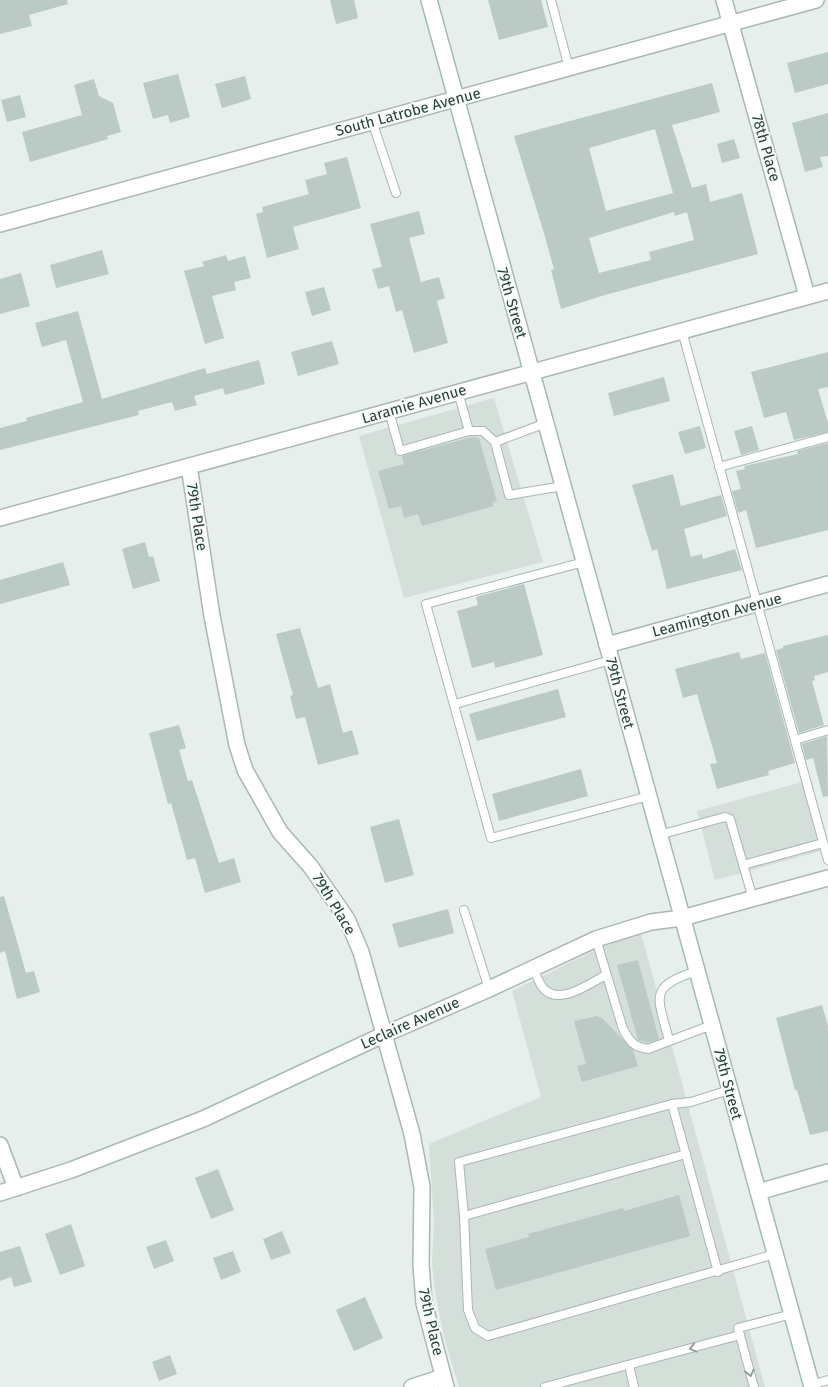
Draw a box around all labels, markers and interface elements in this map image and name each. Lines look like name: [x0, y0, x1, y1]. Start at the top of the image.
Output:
street label: South Latrobe Avenue: [333, 84, 483, 140]
street label: 78th Place: [748, 112, 784, 184]
street label: 79th Street: [493, 265, 531, 341]
street label: Laramie Avenue: [360, 380, 468, 428]
street label: 79th Place: [183, 482, 211, 552]
street label: Leamington Avenue: [650, 589, 784, 641]
street label: 79th Street: [602, 655, 638, 731]
street label: 79th Place: [309, 870, 359, 938]
street label: Leclaire Avenue: [358, 993, 462, 1053]
street label: 79th Street: [710, 1046, 746, 1122]
street label: 79th Place: [415, 1287, 447, 1357]
one-way arrow: [690, 1342, 698, 1352]
one-way arrow: [744, 1368, 755, 1377]

